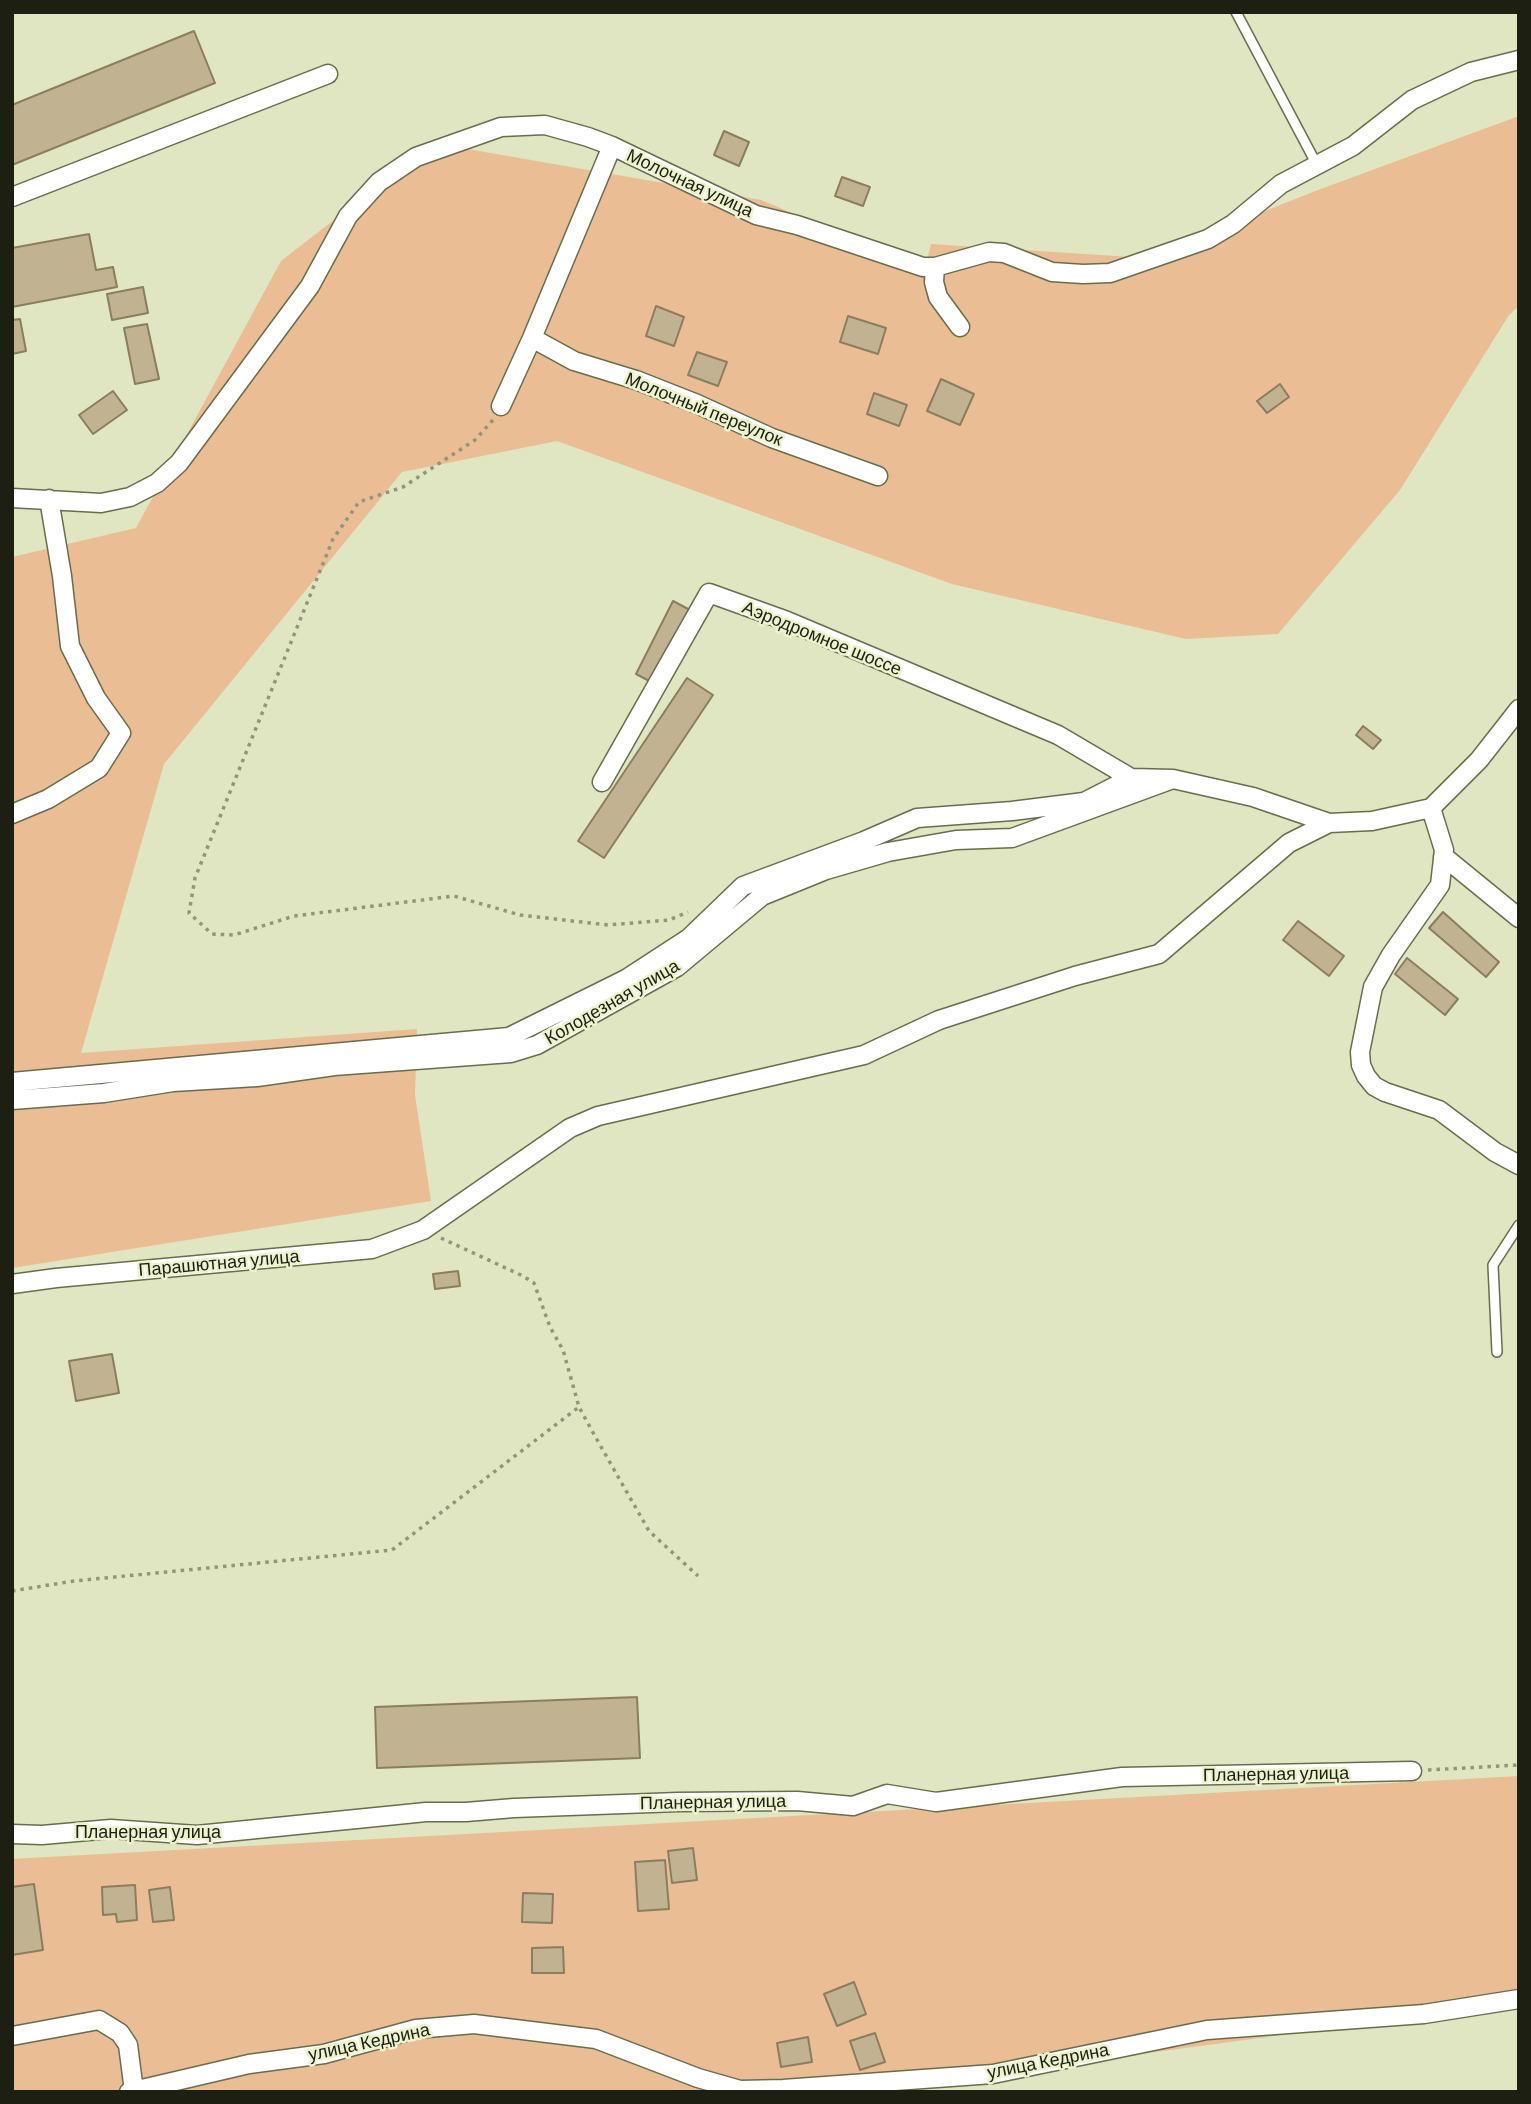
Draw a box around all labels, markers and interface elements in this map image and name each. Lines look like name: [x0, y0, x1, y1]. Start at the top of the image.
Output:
street label: Молочная улица: [623, 144, 757, 222]
street label: Молочный переулок: [622, 368, 786, 450]
street label: Аэродромное шоссе: [739, 596, 905, 680]
street label: Колодезная улица: [541, 955, 683, 1049]
street label: Парашютная улица: [138, 1245, 300, 1281]
street label: Планерная улица: [1203, 1762, 1349, 1786]
street label: Планерная улица: [640, 1790, 786, 1814]
street label: Планерная улица: [75, 1821, 221, 1843]
street label: улица Кедрина: [306, 2019, 432, 2065]
street label: улица Кедрина: [985, 2039, 1111, 2083]

